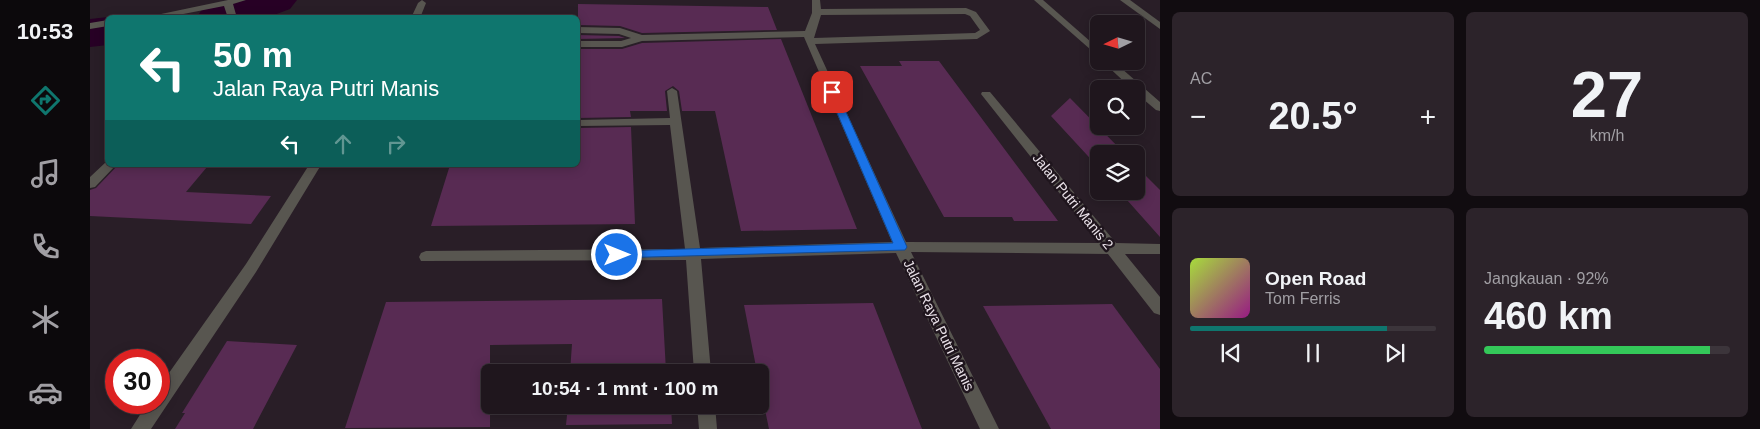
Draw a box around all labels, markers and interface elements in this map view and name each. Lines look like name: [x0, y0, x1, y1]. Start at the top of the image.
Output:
north arrow: [1090, 15, 1145, 70]
map controls: [1090, 15, 1145, 200]
text: 10:53: [17, 19, 73, 44]
icon: left: [130, 35, 195, 100]
text: 50 m: [213, 35, 293, 74]
text: 27: [1571, 58, 1643, 131]
text: AC: [1190, 70, 1212, 87]
pin: [811, 71, 853, 113]
text: Jalan Raya Putri Manis: [213, 76, 439, 101]
icon: arrive: [818, 78, 846, 106]
button: search: [1090, 80, 1145, 135]
icon: directions: [28, 83, 63, 118]
text: 20.5°: [1268, 95, 1358, 137]
text: −: [1190, 101, 1206, 132]
text: +: [1420, 101, 1436, 132]
text: km/h: [1590, 127, 1624, 144]
icon: left: [276, 130, 304, 158]
icon: ahead: [329, 130, 357, 158]
icon: right: [382, 130, 410, 158]
button: layers: [1090, 145, 1145, 200]
street label: Jalan Putri Manis 2: [1029, 150, 1117, 252]
icon: music: [28, 156, 63, 191]
position arrow: [590, 228, 642, 280]
icon: phone: [28, 229, 63, 264]
street label: Jalan Raya Putri Manis: [900, 257, 978, 393]
text: Open Road: [1265, 268, 1366, 289]
text: Jangkauan · 92%: [1484, 270, 1609, 287]
text: Tom Ferris: [1265, 290, 1341, 307]
text: 460 km: [1484, 295, 1613, 337]
icon: climate: [28, 302, 63, 337]
icon: previous: [1217, 339, 1245, 367]
icon: pause: [1299, 339, 1327, 367]
icon: next: [1381, 339, 1409, 367]
speed limit sign: 30: [105, 349, 170, 414]
icon: car: [28, 375, 63, 410]
text: 10:54 · 1 mnt · 100 m: [532, 378, 718, 399]

